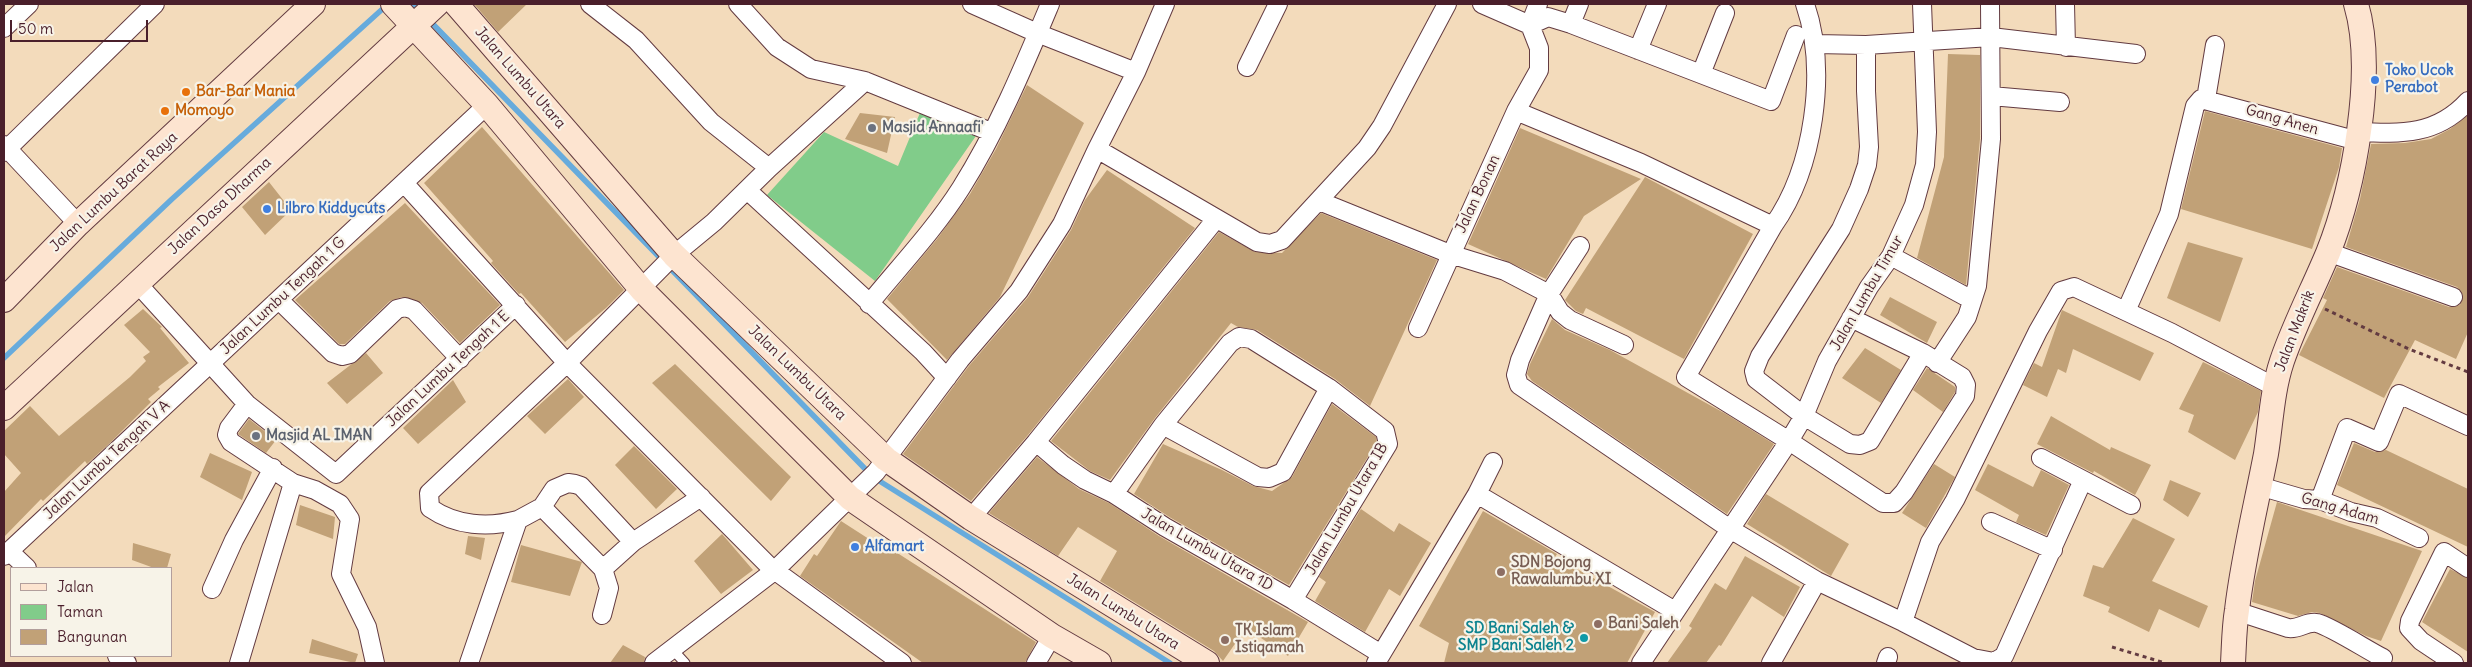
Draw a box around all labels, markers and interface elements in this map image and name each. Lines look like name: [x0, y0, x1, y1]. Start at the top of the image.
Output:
scale bar: [12, 10, 150, 42]
text: 50 m: [18, 19, 53, 38]
street label: Jalan Lumbu Utara: [471, 23, 569, 133]
place label: Toko Ucok Perabot: [2385, 62, 2454, 97]
marker: Toko Ucok Perabot: [2369, 74, 2381, 86]
place label: Bar-Bar Mania: [196, 83, 295, 101]
marker: Bar-Bar Mania: [180, 86, 192, 98]
street label: Gang Anen: [2243, 101, 2321, 139]
place label: Momoyo: [175, 102, 234, 120]
marker: Momoyo: [159, 105, 171, 117]
place label: Masjid Annaafi': [882, 119, 984, 137]
marker: Masjid Annaafi': [866, 122, 878, 134]
street label: Jalan Lumbu Barat Raya: [47, 128, 181, 256]
street label: Jalan Bonan: [1452, 152, 1504, 236]
street label: Jalan Dasa Dharma: [165, 154, 275, 258]
place label: Lilbro Kiddycuts: [277, 200, 385, 218]
marker: Lilbro Kiddycuts: [261, 203, 273, 215]
street label: Jalan Lumbu Timur: [1827, 232, 1907, 354]
street label: Jalan Lumbu Tengah 1 G: [217, 234, 349, 358]
street label: Jalan Makrik: [2271, 288, 2319, 374]
street label: Jalan Lumbu Tengah 1 E: [383, 307, 513, 431]
street label: Jalan Lumbu Utara: [744, 322, 850, 424]
street label: Jalan Lumbu Tengah V A: [40, 397, 174, 523]
place label: Masjid AL IMAN: [266, 427, 373, 445]
marker: Masjid AL IMAN: [250, 430, 262, 442]
street label: Jalan Lumbu Utara IB: [1302, 440, 1392, 578]
street label: Gang Adam: [2299, 489, 2381, 529]
street label: Jalan Lumbu Utara 1D: [1138, 505, 1276, 595]
place label: Alfamart: [865, 538, 924, 556]
marker: Alfamart: [849, 541, 861, 553]
place label: SDN Bojong Rawalumbu XI: [1511, 554, 1611, 589]
marker: SDN Bojong Rawalumbu XI: [1495, 566, 1507, 578]
legend: [10, 567, 172, 657]
street label: Jalan Lumbu Utara: [1063, 570, 1183, 654]
text: Jalan: [57, 577, 94, 596]
text: Taman: [57, 602, 103, 621]
place label: Bani Saleh: [1608, 615, 1679, 633]
marker: Bani Saleh: [1592, 618, 1604, 630]
place label: SD Bani Saleh & SMP Bani Saleh 2: [1458, 620, 1574, 655]
place label: TK Islam Istiqamah: [1235, 622, 1304, 657]
text: Bangunan: [57, 627, 127, 646]
marker: SD Bani Saleh & SMP Bani Saleh 2: [1578, 632, 1590, 644]
marker: TK Islam Istiqamah: [1219, 634, 1231, 646]

